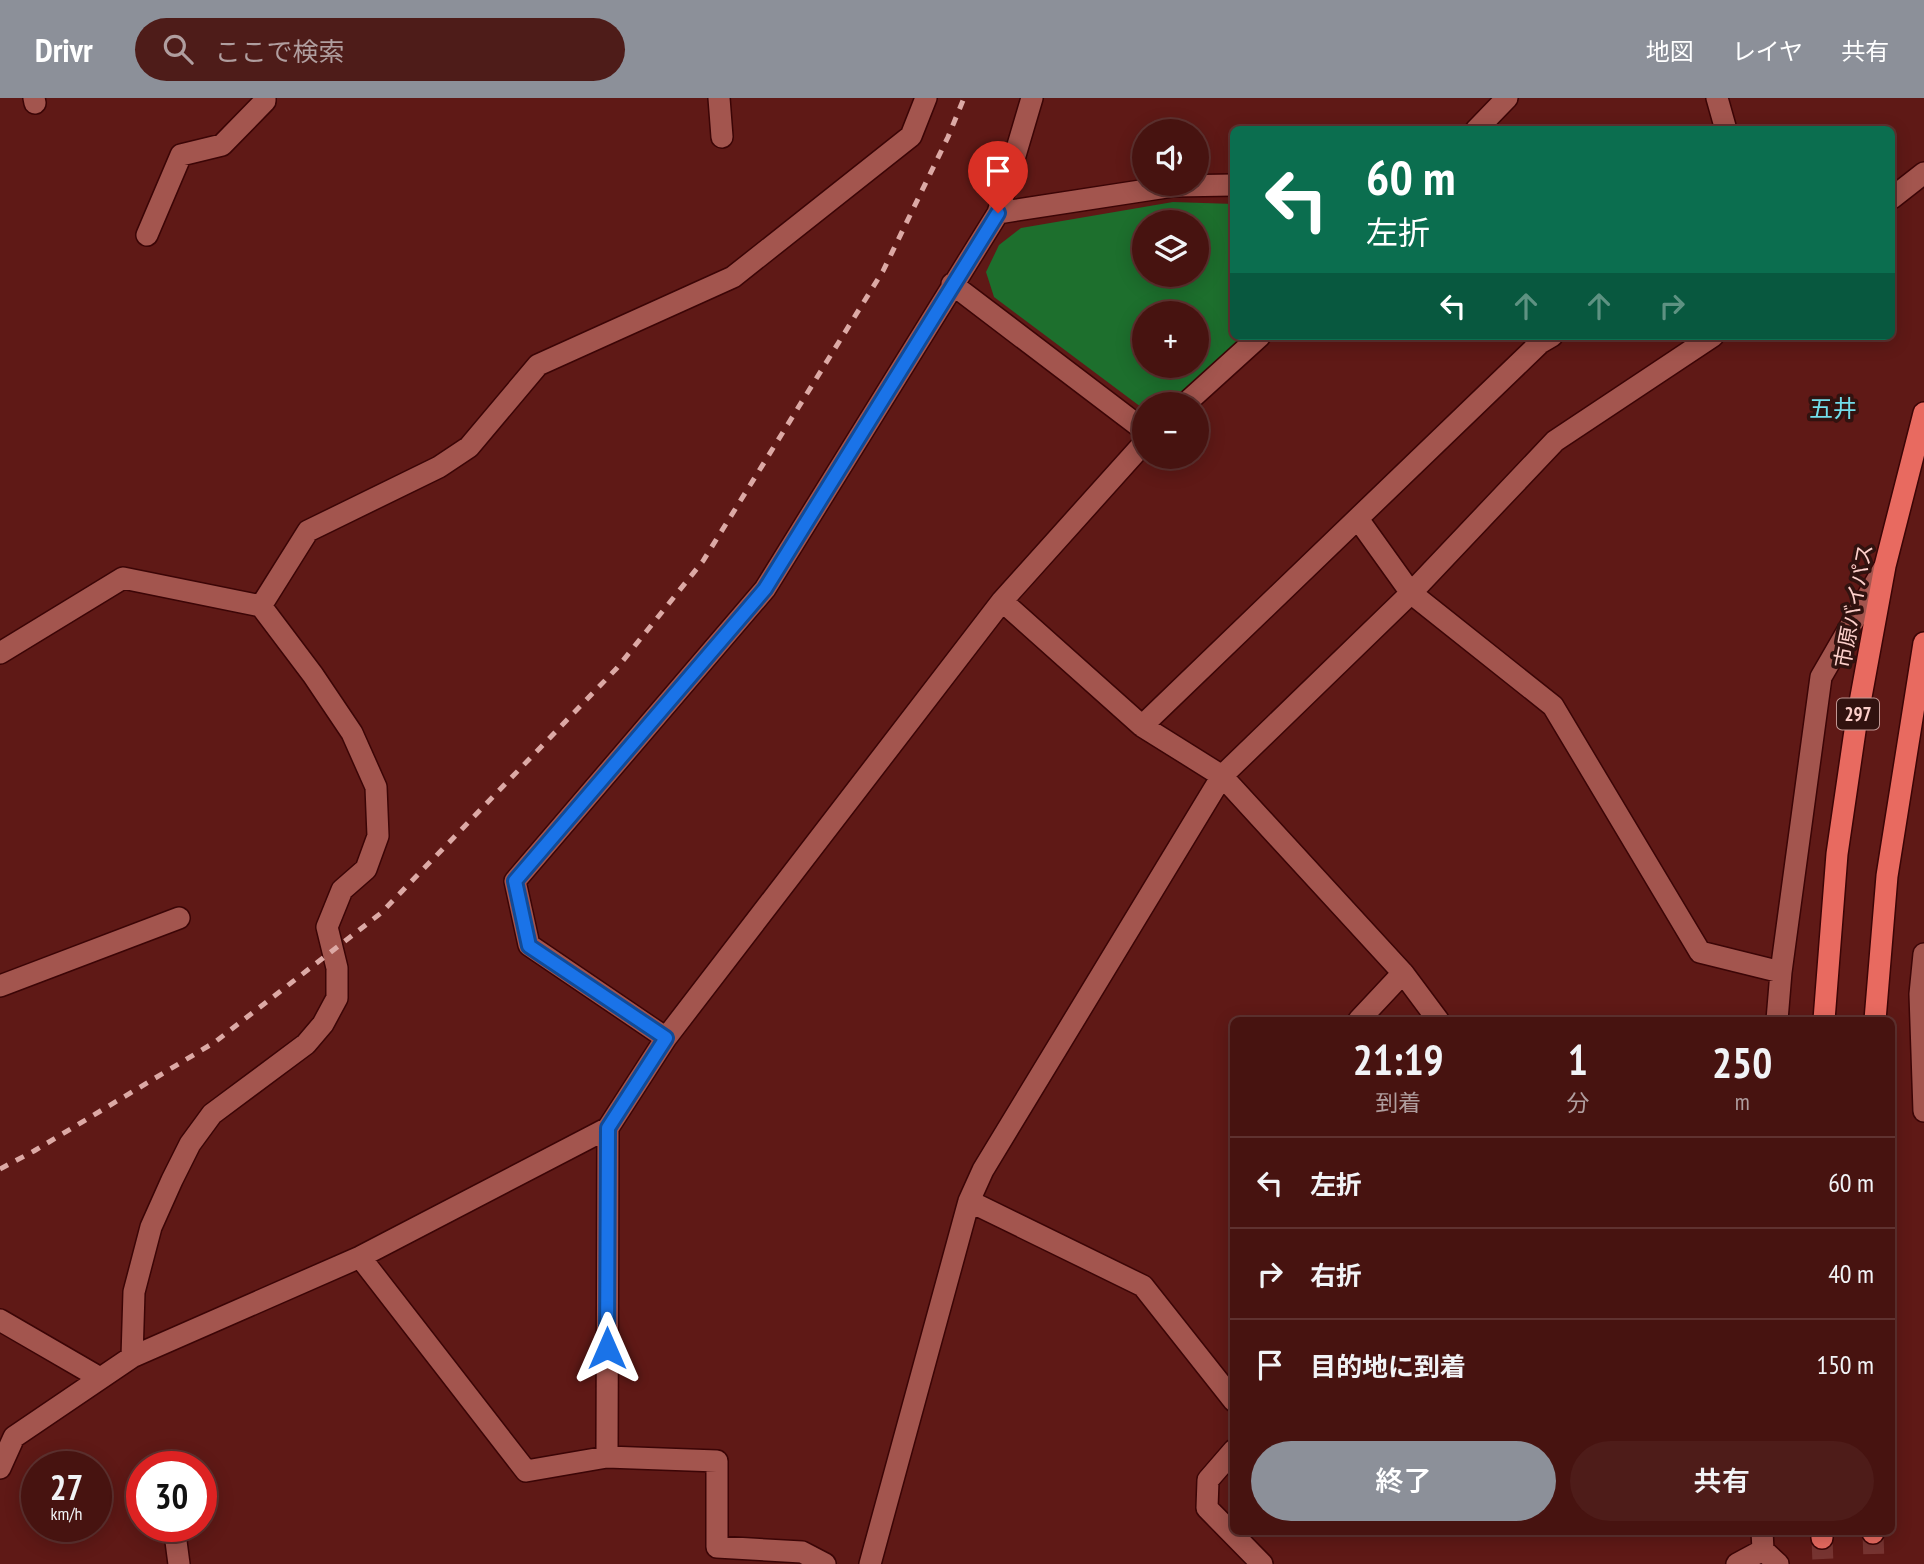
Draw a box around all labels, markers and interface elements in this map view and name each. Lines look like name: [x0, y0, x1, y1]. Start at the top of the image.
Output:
search box: [135, 18, 625, 81]
text: Drivr: [35, 28, 93, 71]
icon: search: [159, 30, 197, 68]
text: ここで検索: [215, 35, 345, 68]
text: 地図: [1646, 36, 1694, 67]
text: レイヤ: [1732, 36, 1803, 67]
text: 共有: [1841, 36, 1889, 67]
map controls: [1132, 119, 1209, 469]
button: sound: [1132, 119, 1209, 196]
pin: [968, 141, 1028, 213]
text: 60 m: [1366, 145, 1455, 209]
icon: arrive: [979, 152, 1017, 190]
icon: left: [1251, 154, 1342, 245]
button: layers: [1132, 210, 1209, 287]
text: 左折: [1366, 211, 1430, 253]
icon: left: [1434, 287, 1472, 325]
icon: ahead: [1507, 287, 1545, 325]
icon: ahead: [1580, 287, 1618, 325]
icon: right: [1653, 287, 1691, 325]
button: +: [1132, 301, 1209, 378]
button: −: [1132, 392, 1209, 469]
district label: 五井: [1809, 393, 1857, 424]
street label: 市原バイパス: [1828, 542, 1879, 670]
road number: 297: [1837, 698, 1879, 730]
text: 21:19: [1353, 1032, 1444, 1087]
text: 1: [1568, 1032, 1588, 1087]
text: 250: [1712, 1035, 1772, 1090]
text: m: [1735, 1087, 1750, 1116]
text: 到着: [1375, 1088, 1421, 1117]
text: 分: [1566, 1088, 1589, 1117]
icon: left: [1251, 1164, 1289, 1202]
text: 60 m: [1828, 1166, 1874, 1199]
text: 左折: [1310, 1168, 1362, 1201]
icon: right: [1251, 1255, 1289, 1293]
text: 40 m: [1828, 1257, 1874, 1290]
text: 右折: [1310, 1259, 1362, 1292]
position arrow: [570, 1311, 644, 1385]
icon: arrive: [1251, 1346, 1289, 1384]
text: 150 m: [1816, 1348, 1874, 1381]
text: 目的地に到着: [1310, 1350, 1466, 1383]
button: 終了: [1251, 1441, 1556, 1521]
button: 共有: [1570, 1441, 1874, 1521]
speed limit sign: 30: [126, 1451, 217, 1542]
text: 27: [50, 1464, 83, 1510]
text: km/h: [51, 1502, 82, 1525]

